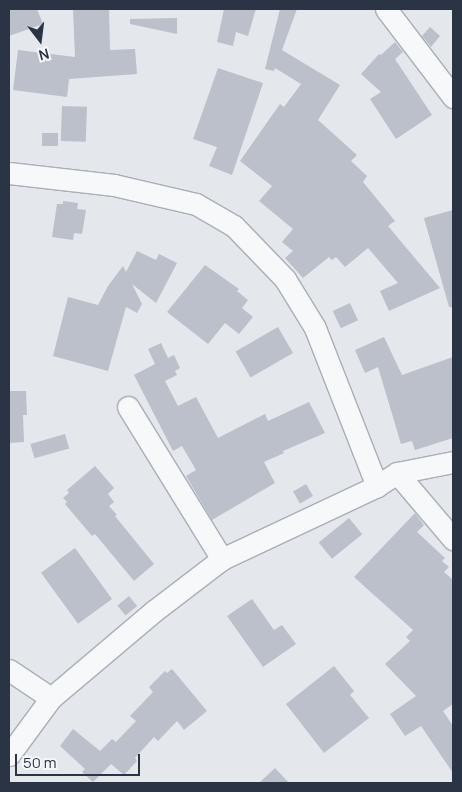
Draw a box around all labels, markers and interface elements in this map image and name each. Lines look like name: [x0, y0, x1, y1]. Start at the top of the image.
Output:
north arrow: [15, 15, 65, 65]
text: N: [37, 44, 51, 65]
scale bar: [18, 744, 142, 776]
text: 50 m: [23, 752, 57, 773]

